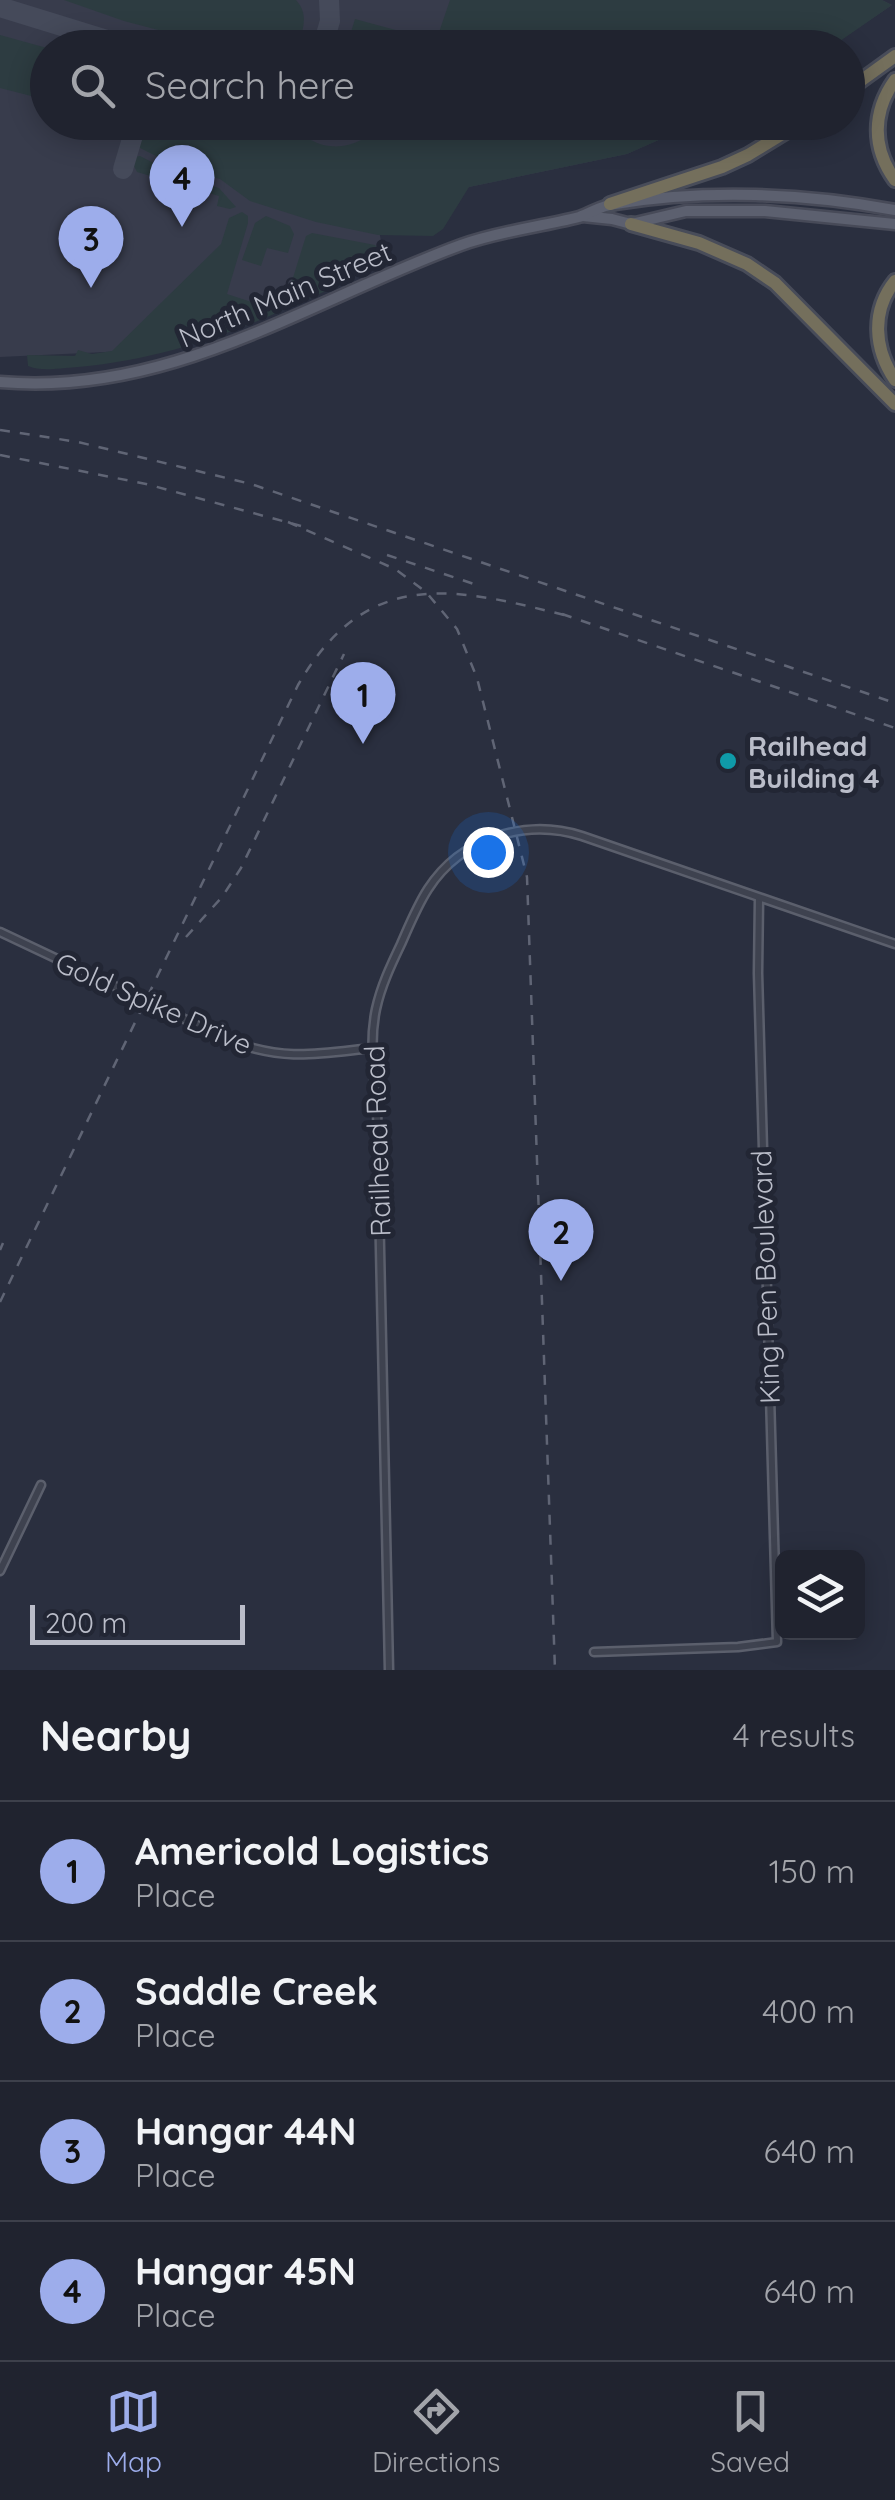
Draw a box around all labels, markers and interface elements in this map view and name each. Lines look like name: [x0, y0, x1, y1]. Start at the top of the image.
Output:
search box: [30, 30, 865, 140]
icon: search: [65, 58, 120, 113]
text: Search here: [145, 61, 355, 109]
pin: 4: [150, 144, 214, 227]
pin: 3: [58, 206, 124, 288]
street label: North Main Street: [173, 233, 397, 355]
pin: 1: [330, 662, 396, 744]
place label: Railhead Building 4: [748, 728, 880, 795]
marker: Railhead Building 4: [717, 750, 739, 772]
your location: [463, 827, 514, 878]
street label: Gold Spike Drive: [50, 944, 258, 1062]
street label: Railhead Road: [356, 1045, 398, 1237]
street label: King Pen Boulevard: [743, 1149, 787, 1405]
pin: 2: [528, 1198, 594, 1281]
map controls: [775, 1550, 865, 1640]
button: layers: [775, 1550, 865, 1640]
scale bar: [30, 1600, 245, 1644]
text: 200 m: [45, 1605, 127, 1640]
text: Nearby: [40, 1709, 191, 1762]
text: 4 results: [733, 1715, 855, 1755]
text: Americold Logistics: [135, 1827, 489, 1875]
text: 1: [66, 1851, 79, 1891]
text: 150 m: [769, 1851, 855, 1891]
text: Place: [135, 1875, 215, 1915]
text: Saddle Creek: [135, 1967, 378, 2015]
text: 2: [63, 1991, 82, 2031]
text: 400 m: [762, 1991, 855, 2031]
text: Place: [135, 2015, 215, 2055]
text: Hangar 44N: [135, 2107, 357, 2155]
text: 3: [64, 2131, 81, 2171]
text: 640 m: [763, 2131, 855, 2171]
text: Place: [135, 2155, 215, 2195]
text: Hangar 45N: [135, 2247, 356, 2295]
text: 4: [63, 2271, 82, 2311]
text: 640 m: [763, 2271, 855, 2311]
text: Place: [135, 2295, 215, 2335]
tab: Map: [105, 2384, 162, 2479]
tab: Directions: [372, 2384, 500, 2479]
tab: Saved: [710, 2384, 790, 2479]

